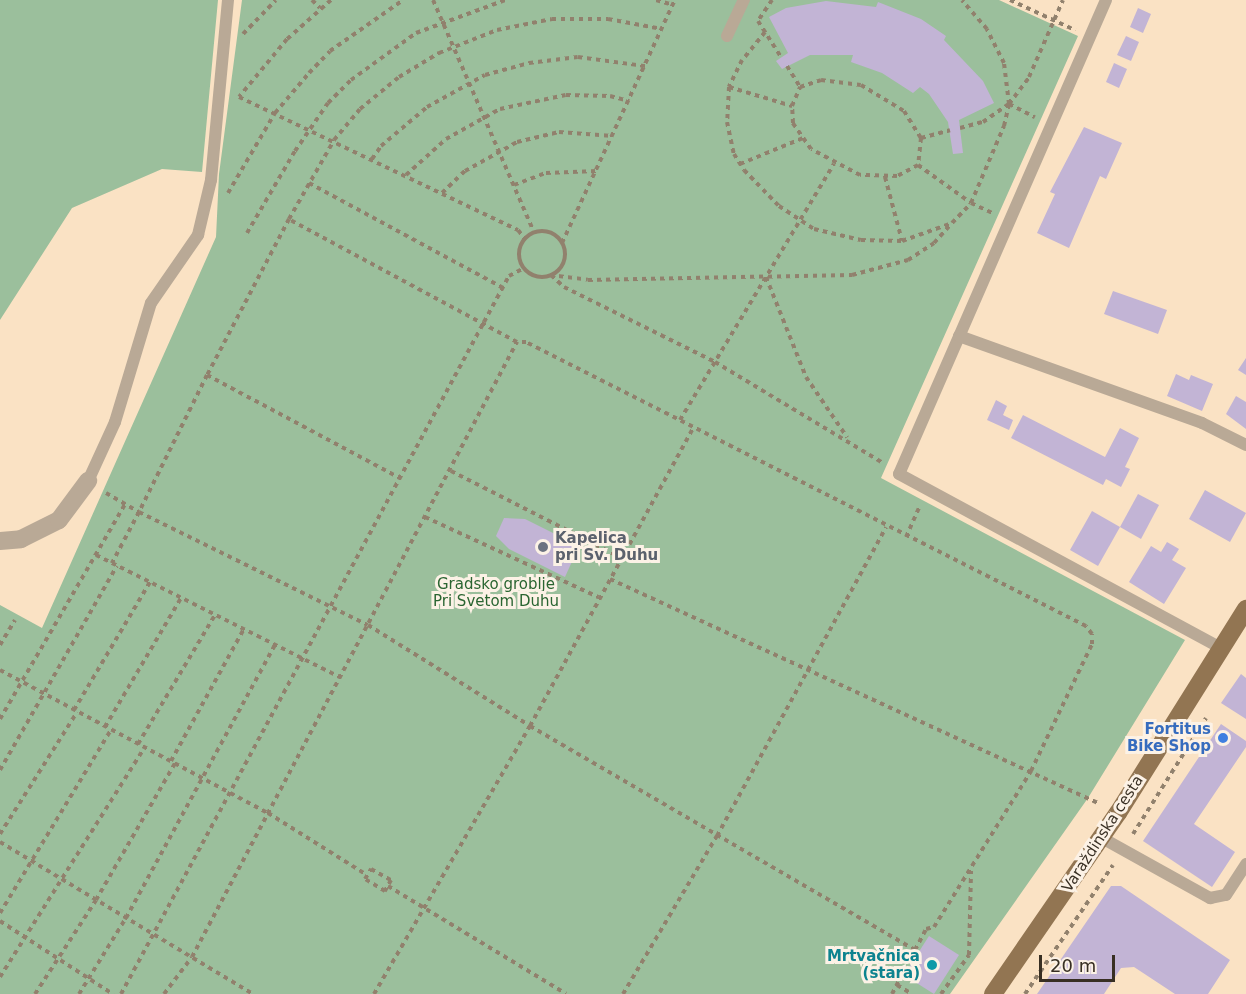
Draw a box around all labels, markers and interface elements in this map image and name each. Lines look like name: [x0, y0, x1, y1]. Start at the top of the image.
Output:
place label: Kapelica pri Sv. Duhu: [555, 529, 658, 564]
marker: Kapelica pri Sv. Duhu: [536, 540, 550, 554]
park label: Gradsko groblje Pri Svetom Duhu: [433, 575, 559, 610]
place label: Fortitus Bike Shop: [1127, 720, 1211, 755]
marker: Fortitus Bike Shop: [1216, 731, 1230, 745]
street label: Varaždinska cesta: [1059, 772, 1147, 896]
scale bar: [1042, 943, 1118, 981]
place label: Mrtvačnica (stara): [827, 947, 920, 982]
text: 20 m: [1050, 955, 1096, 976]
marker: Mrtvačnica (stara): [925, 958, 939, 972]

